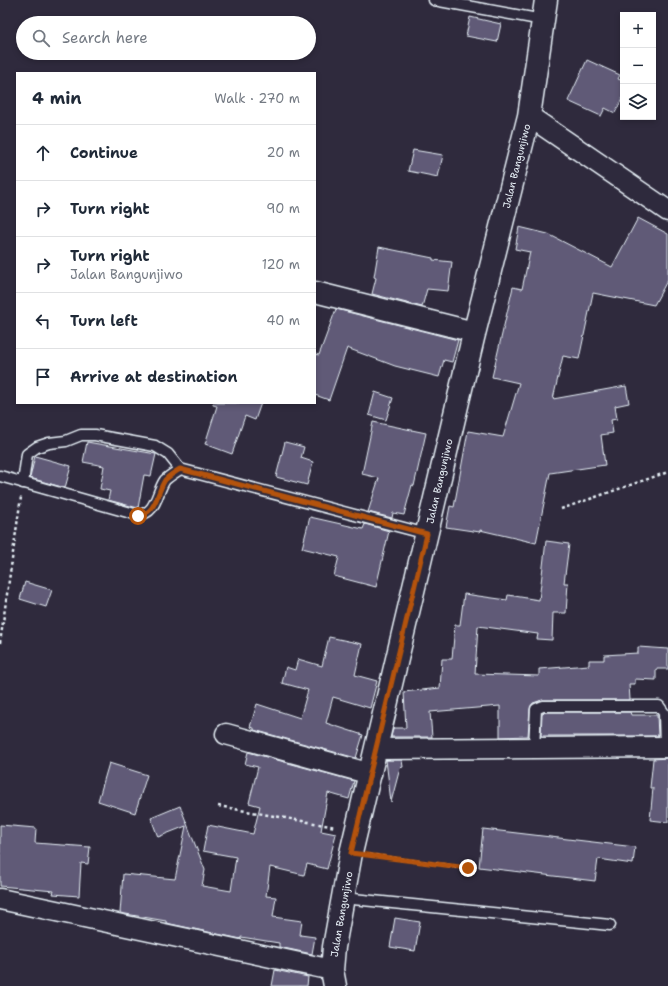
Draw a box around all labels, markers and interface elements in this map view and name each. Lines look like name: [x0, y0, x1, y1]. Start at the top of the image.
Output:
map controls: [620, 12, 656, 120]
button: +: [620, 12, 656, 48]
search box: [16, 16, 316, 60]
icon: search: [30, 27, 52, 49]
text: Search here: [62, 28, 148, 48]
button: −: [620, 48, 656, 84]
button: layers: [620, 84, 656, 120]
text: 4 min: [32, 87, 82, 109]
text: Walk · 270 m: [214, 90, 300, 107]
street label: Jalan Bangunjiwo: [500, 122, 533, 210]
icon: ahead: [32, 142, 54, 164]
text: Continue: [70, 143, 138, 163]
text: 20 m: [267, 144, 300, 161]
icon: right: [32, 198, 54, 220]
text: Turn right: [70, 199, 150, 219]
text: 90 m: [266, 200, 300, 217]
text: Turn right: [70, 246, 150, 266]
icon: right: [32, 254, 54, 276]
text: 120 m: [262, 256, 300, 273]
text: Jalan Bangunjiwo: [70, 266, 183, 283]
icon: left: [32, 310, 54, 332]
text: Turn left: [70, 311, 138, 331]
text: 40 m: [266, 312, 300, 329]
icon: arrive: [32, 366, 54, 388]
text: Arrive at destination: [70, 367, 238, 387]
street label: Jalan Bangunjiwo: [423, 437, 456, 525]
route start: [129, 507, 147, 525]
route end: [459, 859, 477, 877]
street label: Jalan Bangunjiwo: [328, 870, 355, 958]

